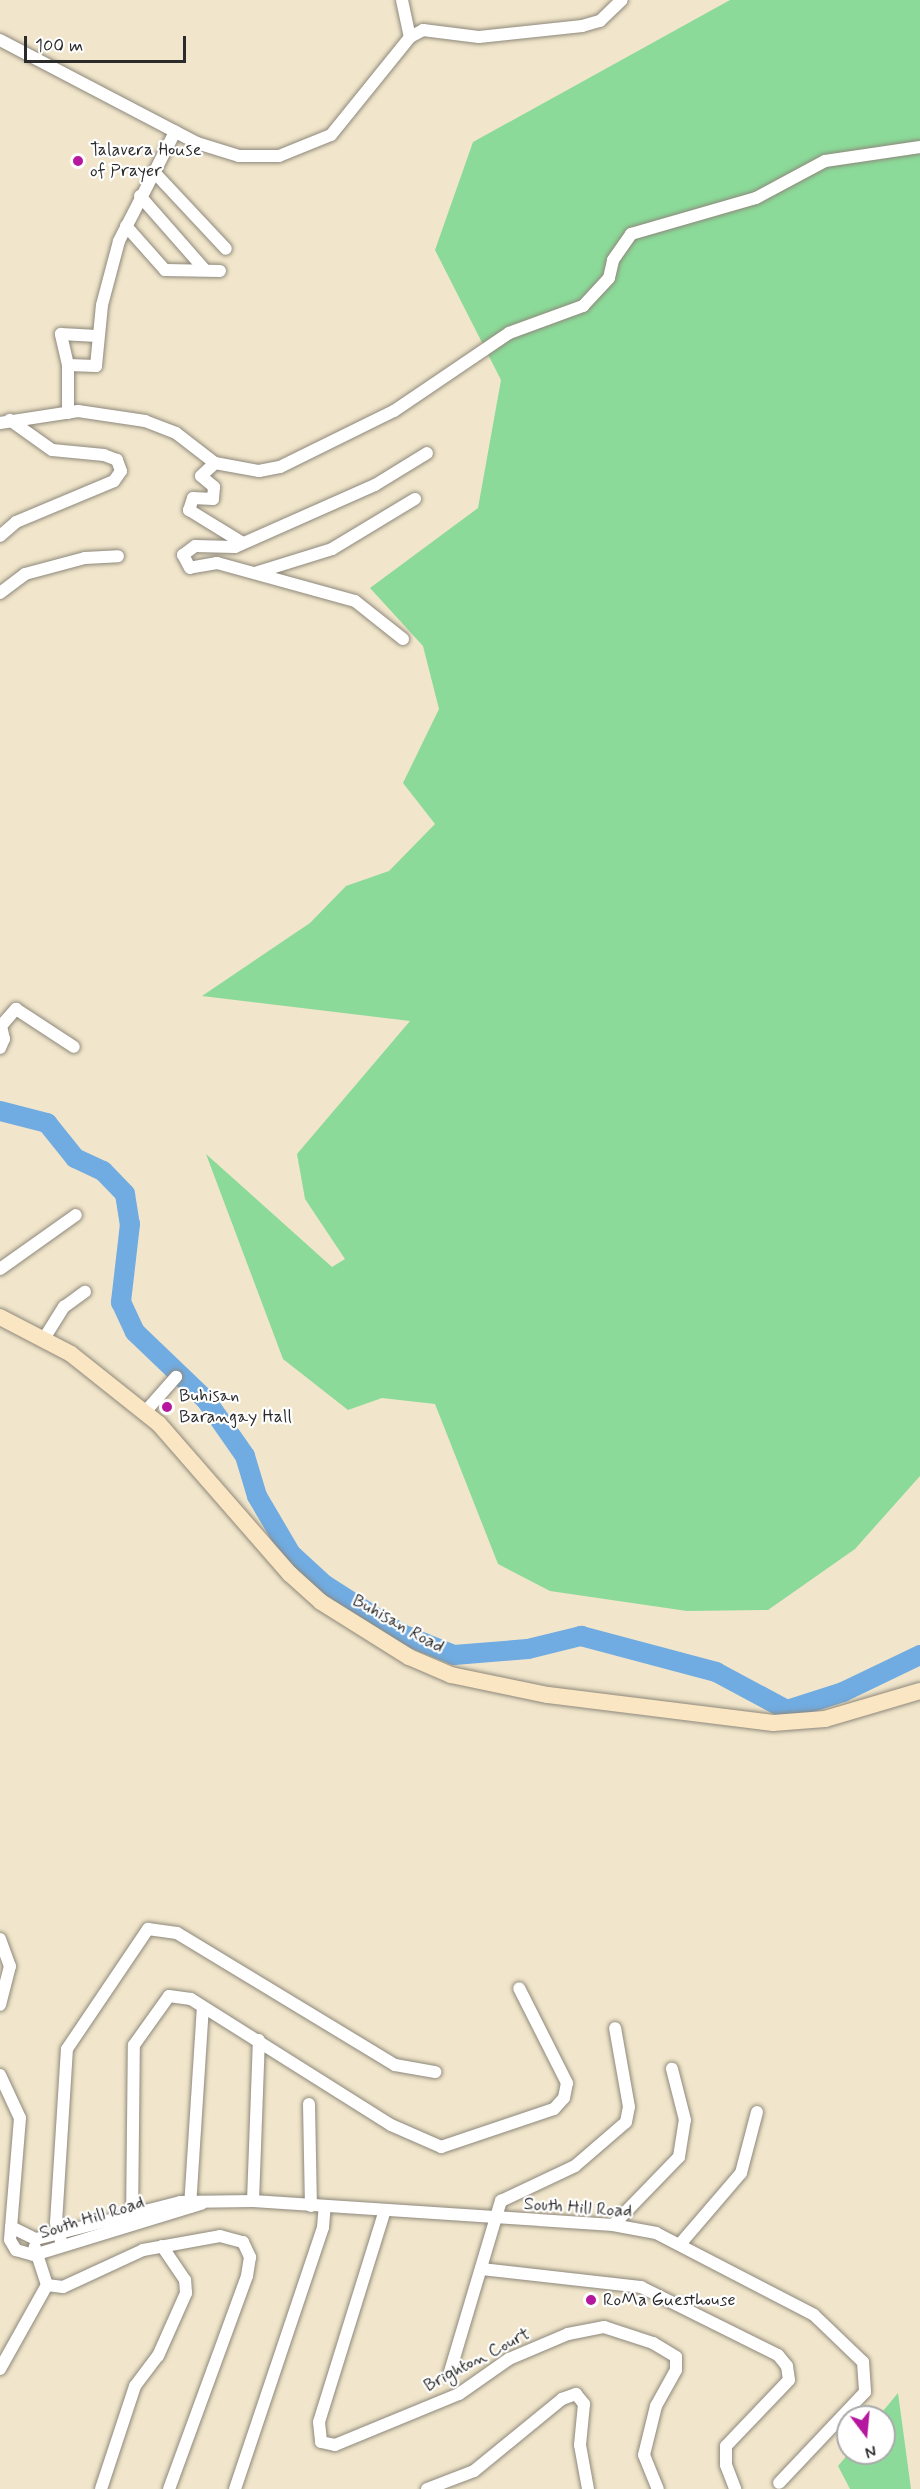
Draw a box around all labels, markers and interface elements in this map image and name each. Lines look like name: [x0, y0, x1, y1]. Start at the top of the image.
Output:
scale bar: [27, 24, 189, 62]
text: 100 m: [35, 34, 83, 58]
place label: Talavera House of Prayer: [90, 140, 201, 182]
marker: Talavera House of Prayer: [71, 154, 85, 168]
place label: Buhisan Barangay Hall: [179, 1386, 291, 1428]
marker: Buhisan Barangay Hall: [160, 1400, 174, 1414]
street label: Buhisan Road: [349, 1590, 447, 1658]
street label: South Hill Road: [37, 2192, 147, 2244]
street label: South Hill Road: [523, 2193, 633, 2223]
place label: RoMa Guesthouse: [603, 2289, 732, 2311]
marker: RoMa Guesthouse: [584, 2293, 598, 2307]
street label: Brighton Court: [421, 2323, 533, 2397]
north arrow: [836, 2405, 896, 2465]
text: N: [863, 2439, 879, 2462]

